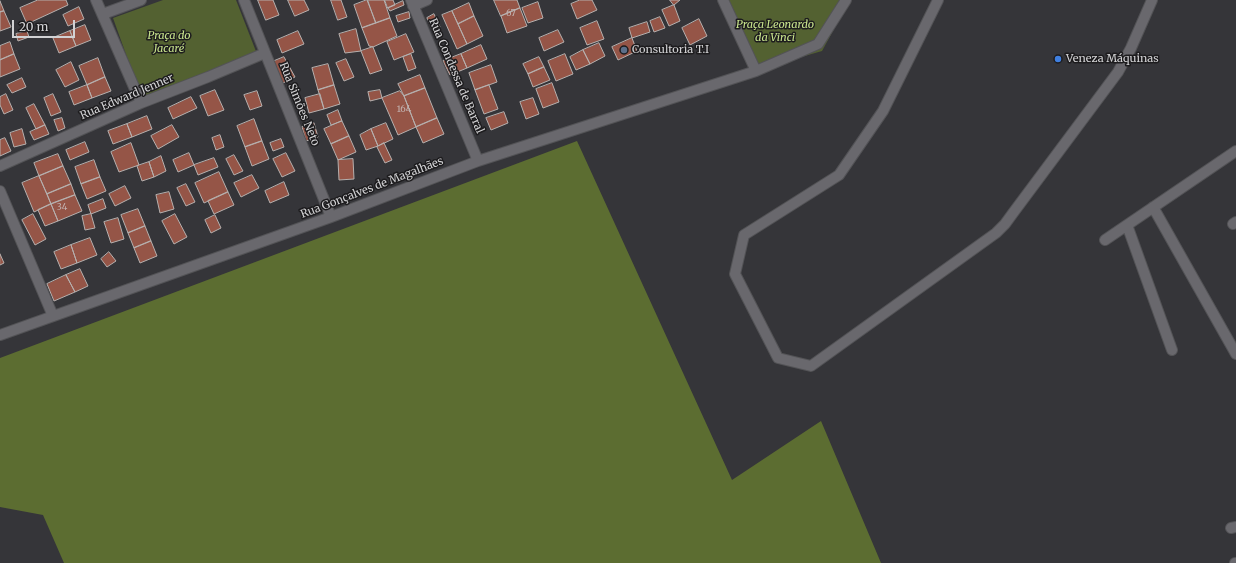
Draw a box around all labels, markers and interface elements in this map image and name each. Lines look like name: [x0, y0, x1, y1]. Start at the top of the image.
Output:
house number: 67: [506, 8, 516, 18]
scale bar: [14, 12, 77, 38]
street label: Rua Condessa de Barral: [426, 17, 486, 135]
park label: Praça Leonardo da Vinci: [736, 18, 814, 44]
text: 20 m: [19, 19, 48, 34]
park label: Praça do Jacaré: [147, 29, 191, 55]
place label: Consultoria T.I: [632, 43, 709, 57]
marker: Consultoria T.I: [619, 45, 629, 55]
place label: Veneza Máquinas: [1066, 52, 1159, 66]
marker: Veneza Máquinas: [1053, 54, 1063, 64]
street label: Rua Simões Neto: [276, 60, 322, 148]
street label: Rua Edward Jenner: [78, 71, 176, 123]
house number: 164: [397, 104, 411, 114]
street label: Rua Gonçalves de Magalhães: [299, 155, 445, 221]
house number: 34: [57, 202, 67, 212]

